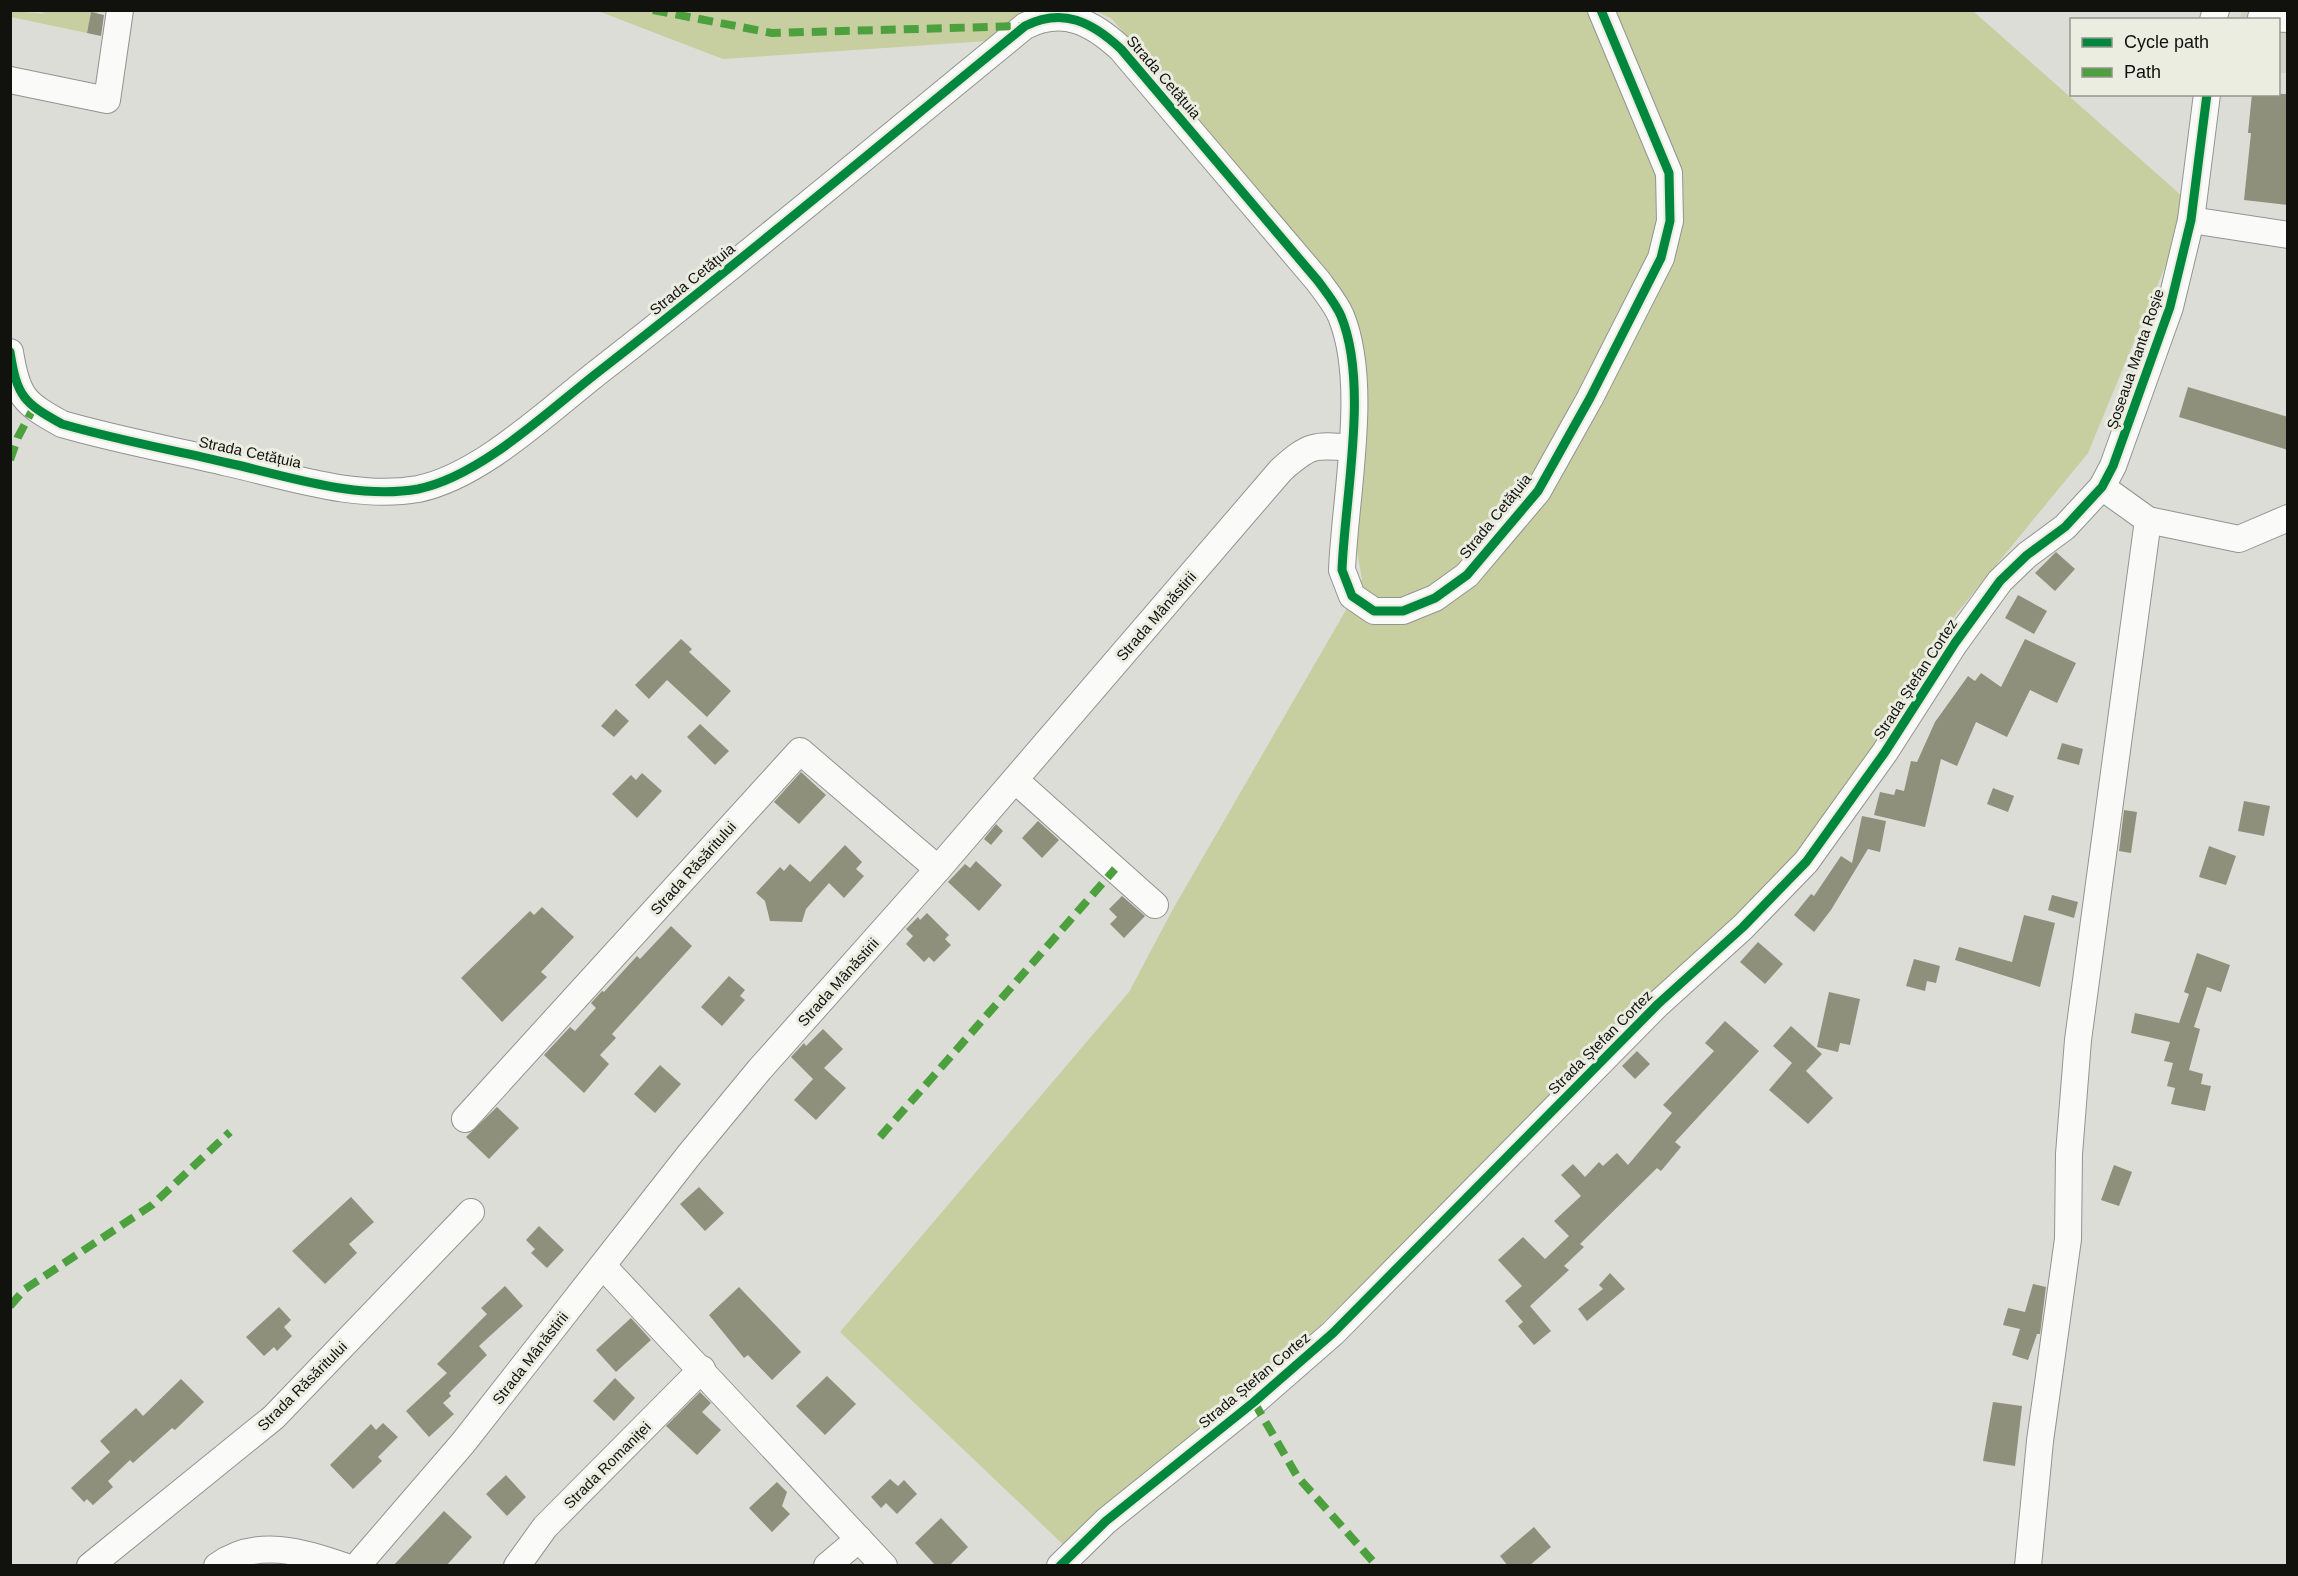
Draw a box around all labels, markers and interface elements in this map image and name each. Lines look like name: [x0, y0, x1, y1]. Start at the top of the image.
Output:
legend: [2070, 18, 2280, 96]
street label: Strada Cetățuia: [1123, 32, 1205, 122]
text: Cycle path: [2124, 32, 2209, 52]
text: Path: [2124, 62, 2161, 82]
street label: Strada Cetățuia: [646, 239, 738, 318]
street label: Șoseaua Manta Roșie: [2103, 286, 2167, 432]
street label: Strada Cetățuia: [197, 433, 303, 471]
street label: Strada Cetățuia: [1456, 470, 1535, 562]
street label: Strada Mânăstirii: [1113, 568, 1199, 664]
street label: Strada Ștefan Cortez: [1870, 616, 1960, 742]
street label: Strada Răsăritului: [647, 818, 739, 918]
street label: Strada Mânăstirii: [794, 934, 882, 1030]
street label: Strada Ștefan Cortez: [1544, 986, 1656, 1098]
street label: Strada Mânăstirii: [489, 1308, 571, 1408]
street label: Strada Ștefan Cortez: [1195, 1328, 1313, 1432]
street label: Strada Răsăritului: [254, 1338, 350, 1434]
street label: Strada Romaniței: [560, 1418, 654, 1512]

